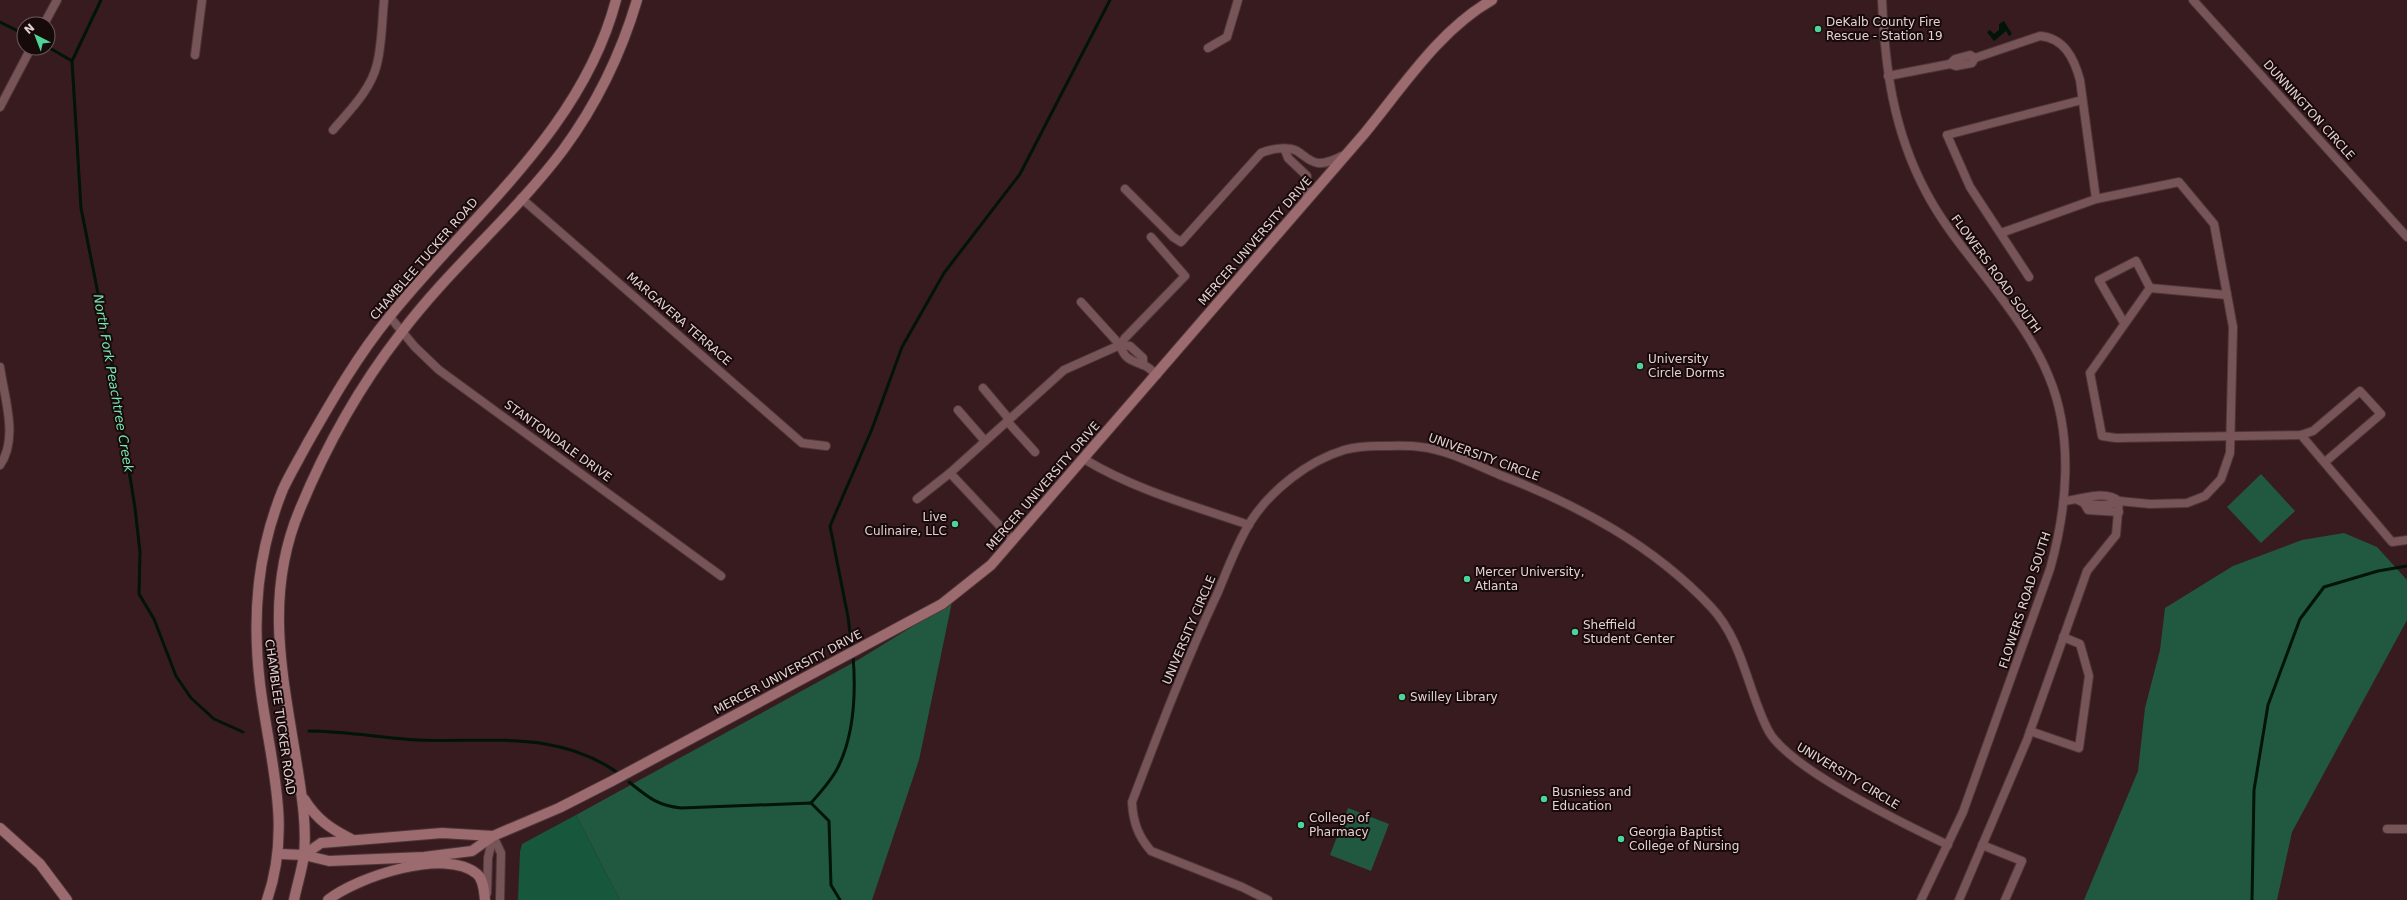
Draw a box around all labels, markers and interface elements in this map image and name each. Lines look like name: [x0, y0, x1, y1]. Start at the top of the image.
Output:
place label: DeKalb County Fire Rescue - Station 19: [1826, 15, 1943, 43]
north arrow: [16, 16, 56, 56]
text: N: [22, 21, 37, 37]
marker: DeKalb County Fire Rescue - Station 19: [1813, 24, 1823, 34]
street label: DUNNINGTON CIRCLE: [2261, 57, 2357, 163]
street label: MERCER UNIVERSITY DRIVE: [1195, 174, 1315, 308]
street label: CHAMBLEE TUCKER ROAD: [367, 195, 481, 323]
street label: FLOWERS ROAD SOUTH: [1948, 212, 2044, 336]
street label: MARGAVERA TERRACE: [624, 270, 734, 368]
water label: North Fork Peachtree Creek: [90, 293, 137, 474]
place label: University Circle Dorms: [1648, 352, 1725, 380]
marker: University Circle Dorms: [1635, 361, 1645, 371]
street label: STANTONDALE DRIVE: [502, 397, 614, 485]
street label: MERCER UNIVERSITY DRIVE: [983, 419, 1103, 553]
street label: UNIVERSITY CIRCLE: [1426, 430, 1542, 484]
place label: Live Culinaire, LLC: [865, 510, 947, 538]
marker: Live Culinaire, LLC: [950, 519, 960, 529]
street label: FLOWERS ROAD SOUTH: [1996, 530, 2054, 670]
place label: Mercer University, Atlanta: [1475, 565, 1584, 593]
street label: UNIVERSITY CIRCLE: [1160, 573, 1218, 687]
marker: Mercer University, Atlanta: [1462, 574, 1472, 584]
place label: Sheffield Student Center: [1583, 618, 1675, 646]
street label: MERCER UNIVERSITY DRIVE: [712, 627, 864, 717]
marker: Sheffield Student Center: [1570, 627, 1580, 637]
street label: CHAMBLEE TUCKER ROAD: [262, 638, 298, 796]
place label: Swilley Library: [1410, 690, 1498, 704]
marker: Swilley Library: [1397, 692, 1407, 702]
street label: UNIVERSITY CIRCLE: [1794, 740, 1902, 812]
place label: Busniess and Education: [1552, 785, 1631, 813]
marker: Busniess and Education: [1539, 794, 1549, 804]
place label: College of Pharmacy: [1309, 811, 1370, 839]
marker: College of Pharmacy: [1296, 820, 1306, 830]
place label: Georgia Baptist College of Nursing: [1629, 825, 1739, 853]
marker: Georgia Baptist College of Nursing: [1616, 834, 1626, 844]

